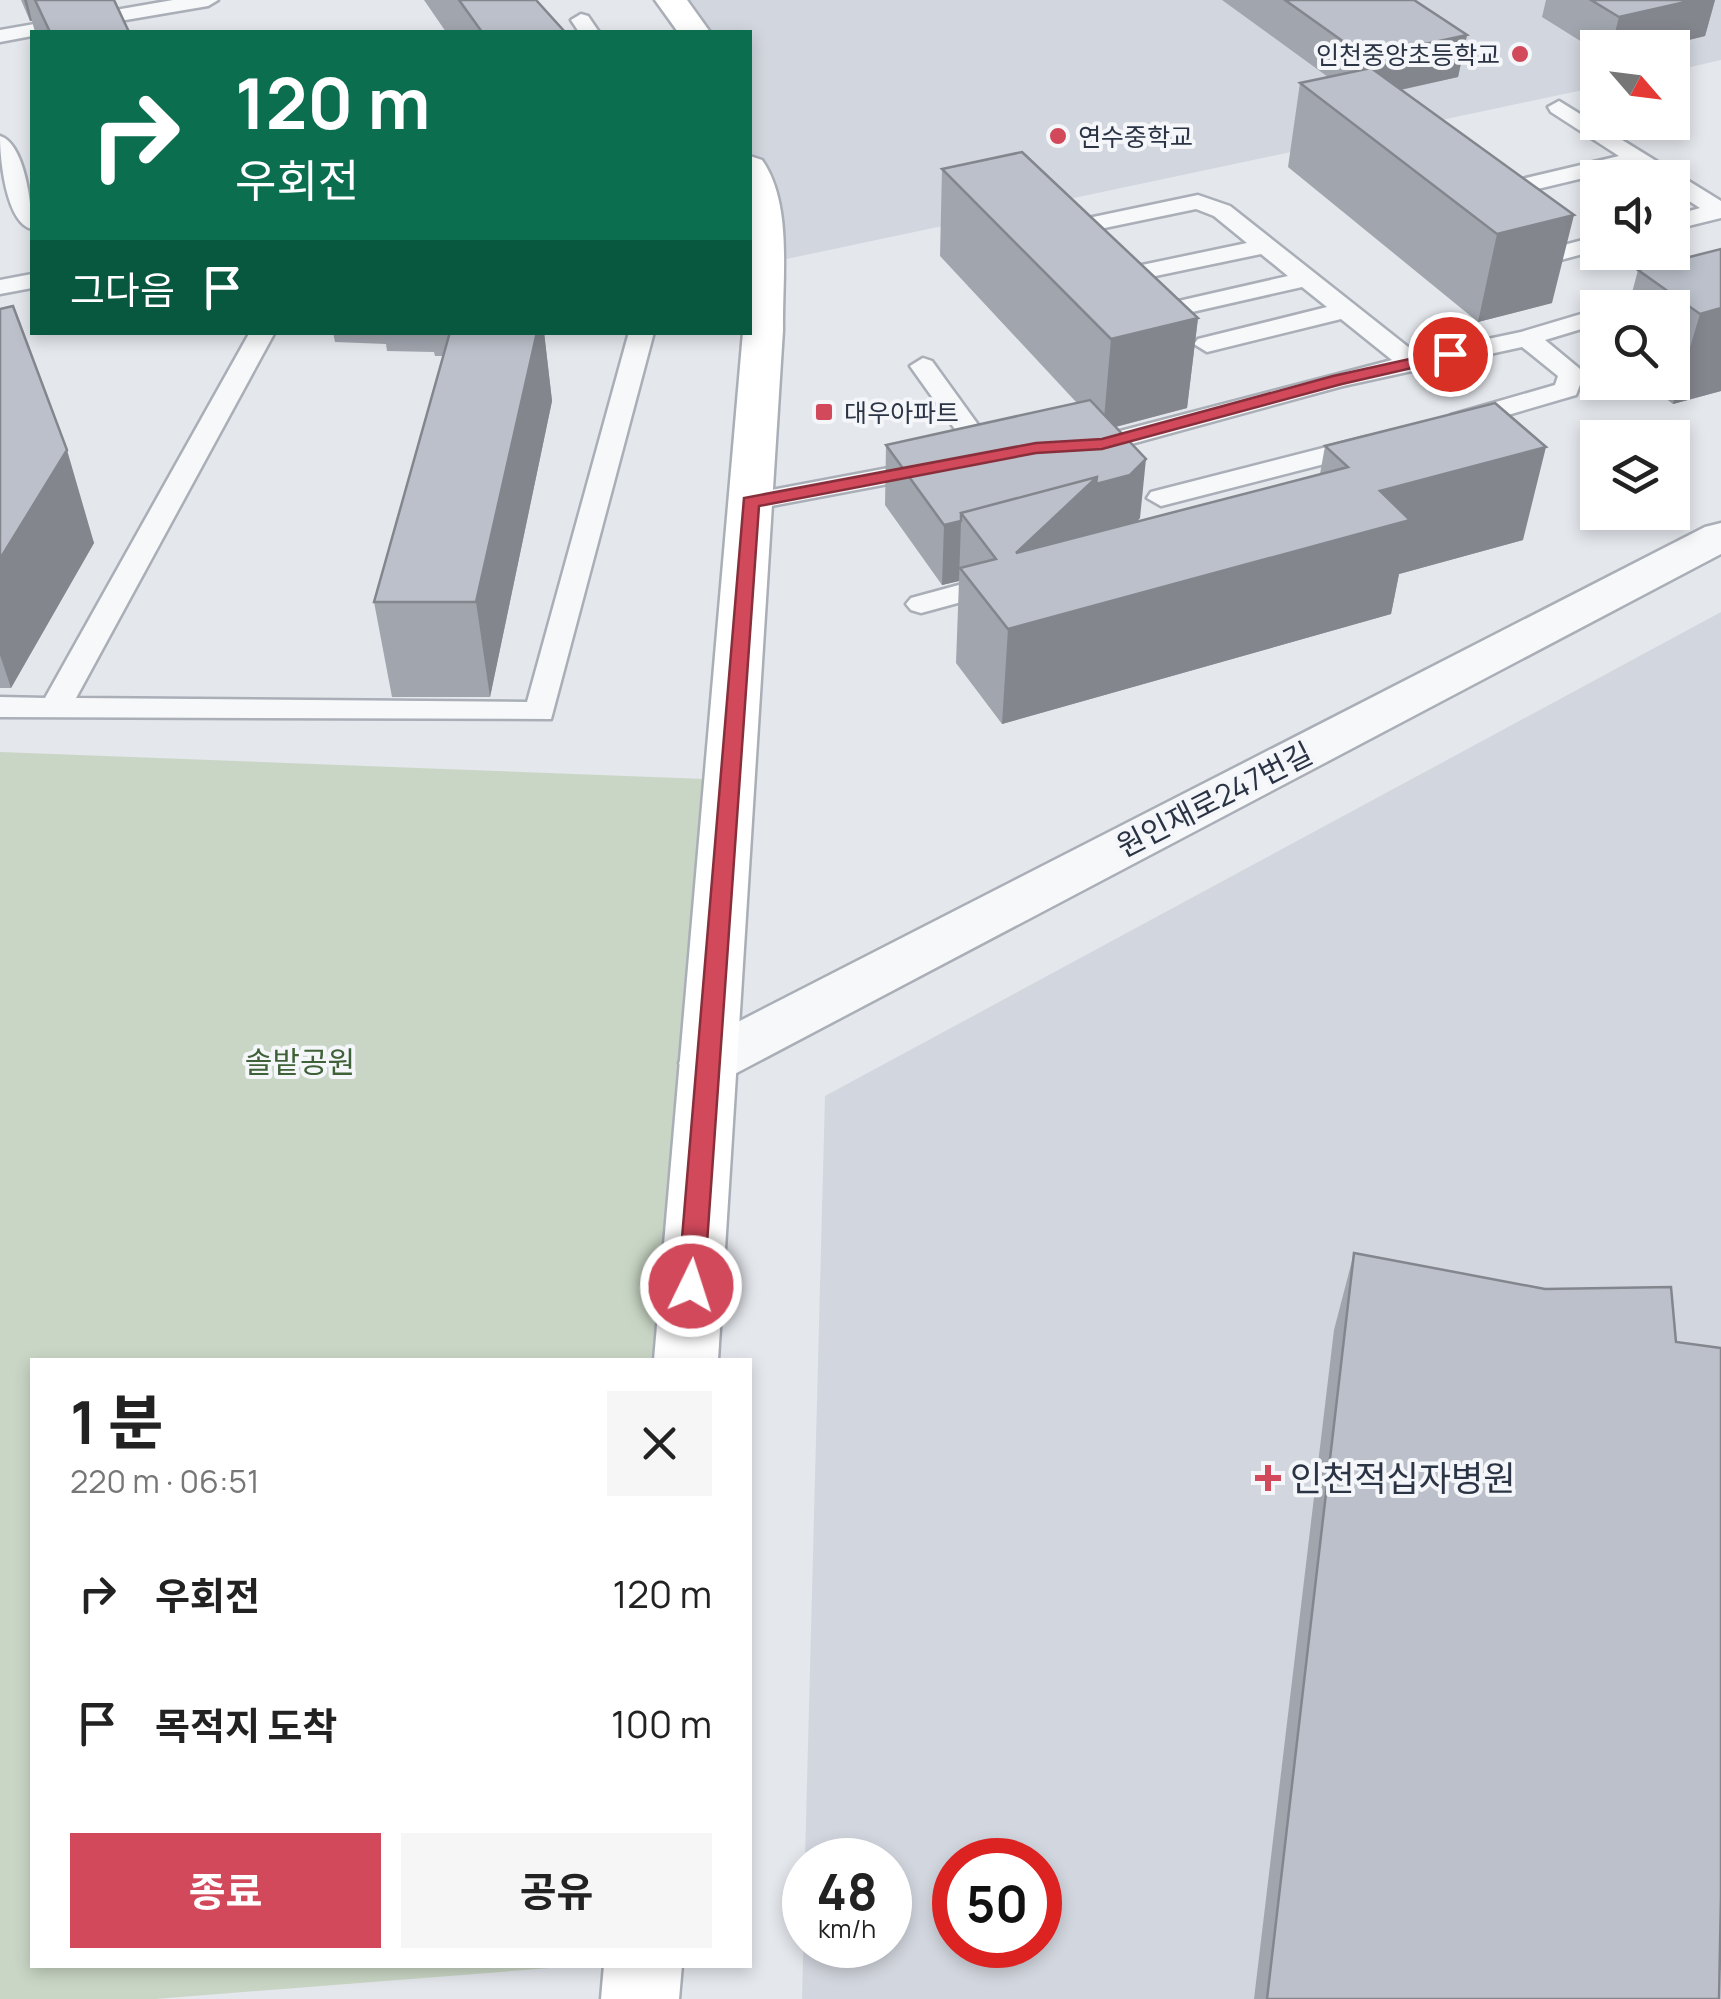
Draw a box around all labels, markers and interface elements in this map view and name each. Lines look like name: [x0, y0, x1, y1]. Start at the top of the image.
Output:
north arrow: [1580, 30, 1690, 140]
map controls: [1580, 30, 1690, 530]
place label: 인천중앙초등학교: [1316, 37, 1500, 72]
marker: 인천중앙초등학교: [1509, 43, 1531, 65]
text: 120 m: [235, 54, 430, 150]
icon: right: [70, 70, 200, 200]
place label: 연수중학교: [1078, 119, 1193, 154]
marker: 연수중학교: [1047, 125, 1069, 147]
text: 우회전: [235, 149, 359, 211]
button: sound: [1580, 160, 1690, 270]
icon: arrive: [195, 260, 250, 315]
text: 그다음: [70, 263, 175, 315]
button: search: [1580, 290, 1690, 400]
pin: [1408, 312, 1493, 397]
icon: arrive: [1423, 327, 1478, 382]
place label: 대우아파트: [844, 395, 959, 430]
marker: 대우아파트: [813, 401, 835, 423]
button: layers: [1580, 420, 1690, 530]
street label: 원인재로247번길: [1109, 732, 1319, 866]
park label: 솔밭공원: [245, 1041, 355, 1082]
position arrow: [639, 1234, 743, 1338]
text: 1 분: [70, 1380, 163, 1462]
button: close: [607, 1391, 712, 1496]
place label: 인천적십자병원: [1290, 1454, 1515, 1502]
text: 220 m · 06:51: [70, 1459, 260, 1503]
marker: 인천적십자병원: [1255, 1465, 1281, 1491]
icon: right: [70, 1566, 125, 1621]
text: 120 m: [613, 1567, 712, 1619]
text: 우회전: [155, 1569, 260, 1621]
icon: arrive: [70, 1696, 125, 1751]
text: 100 m: [611, 1697, 712, 1749]
text: 목적지 도착: [155, 1699, 337, 1751]
button: 종료: [70, 1833, 381, 1948]
button: 공유: [401, 1833, 712, 1948]
speed limit sign: 50: [932, 1838, 1062, 1968]
text: 48: [816, 1857, 878, 1925]
text: km/h: [818, 1911, 876, 1946]

